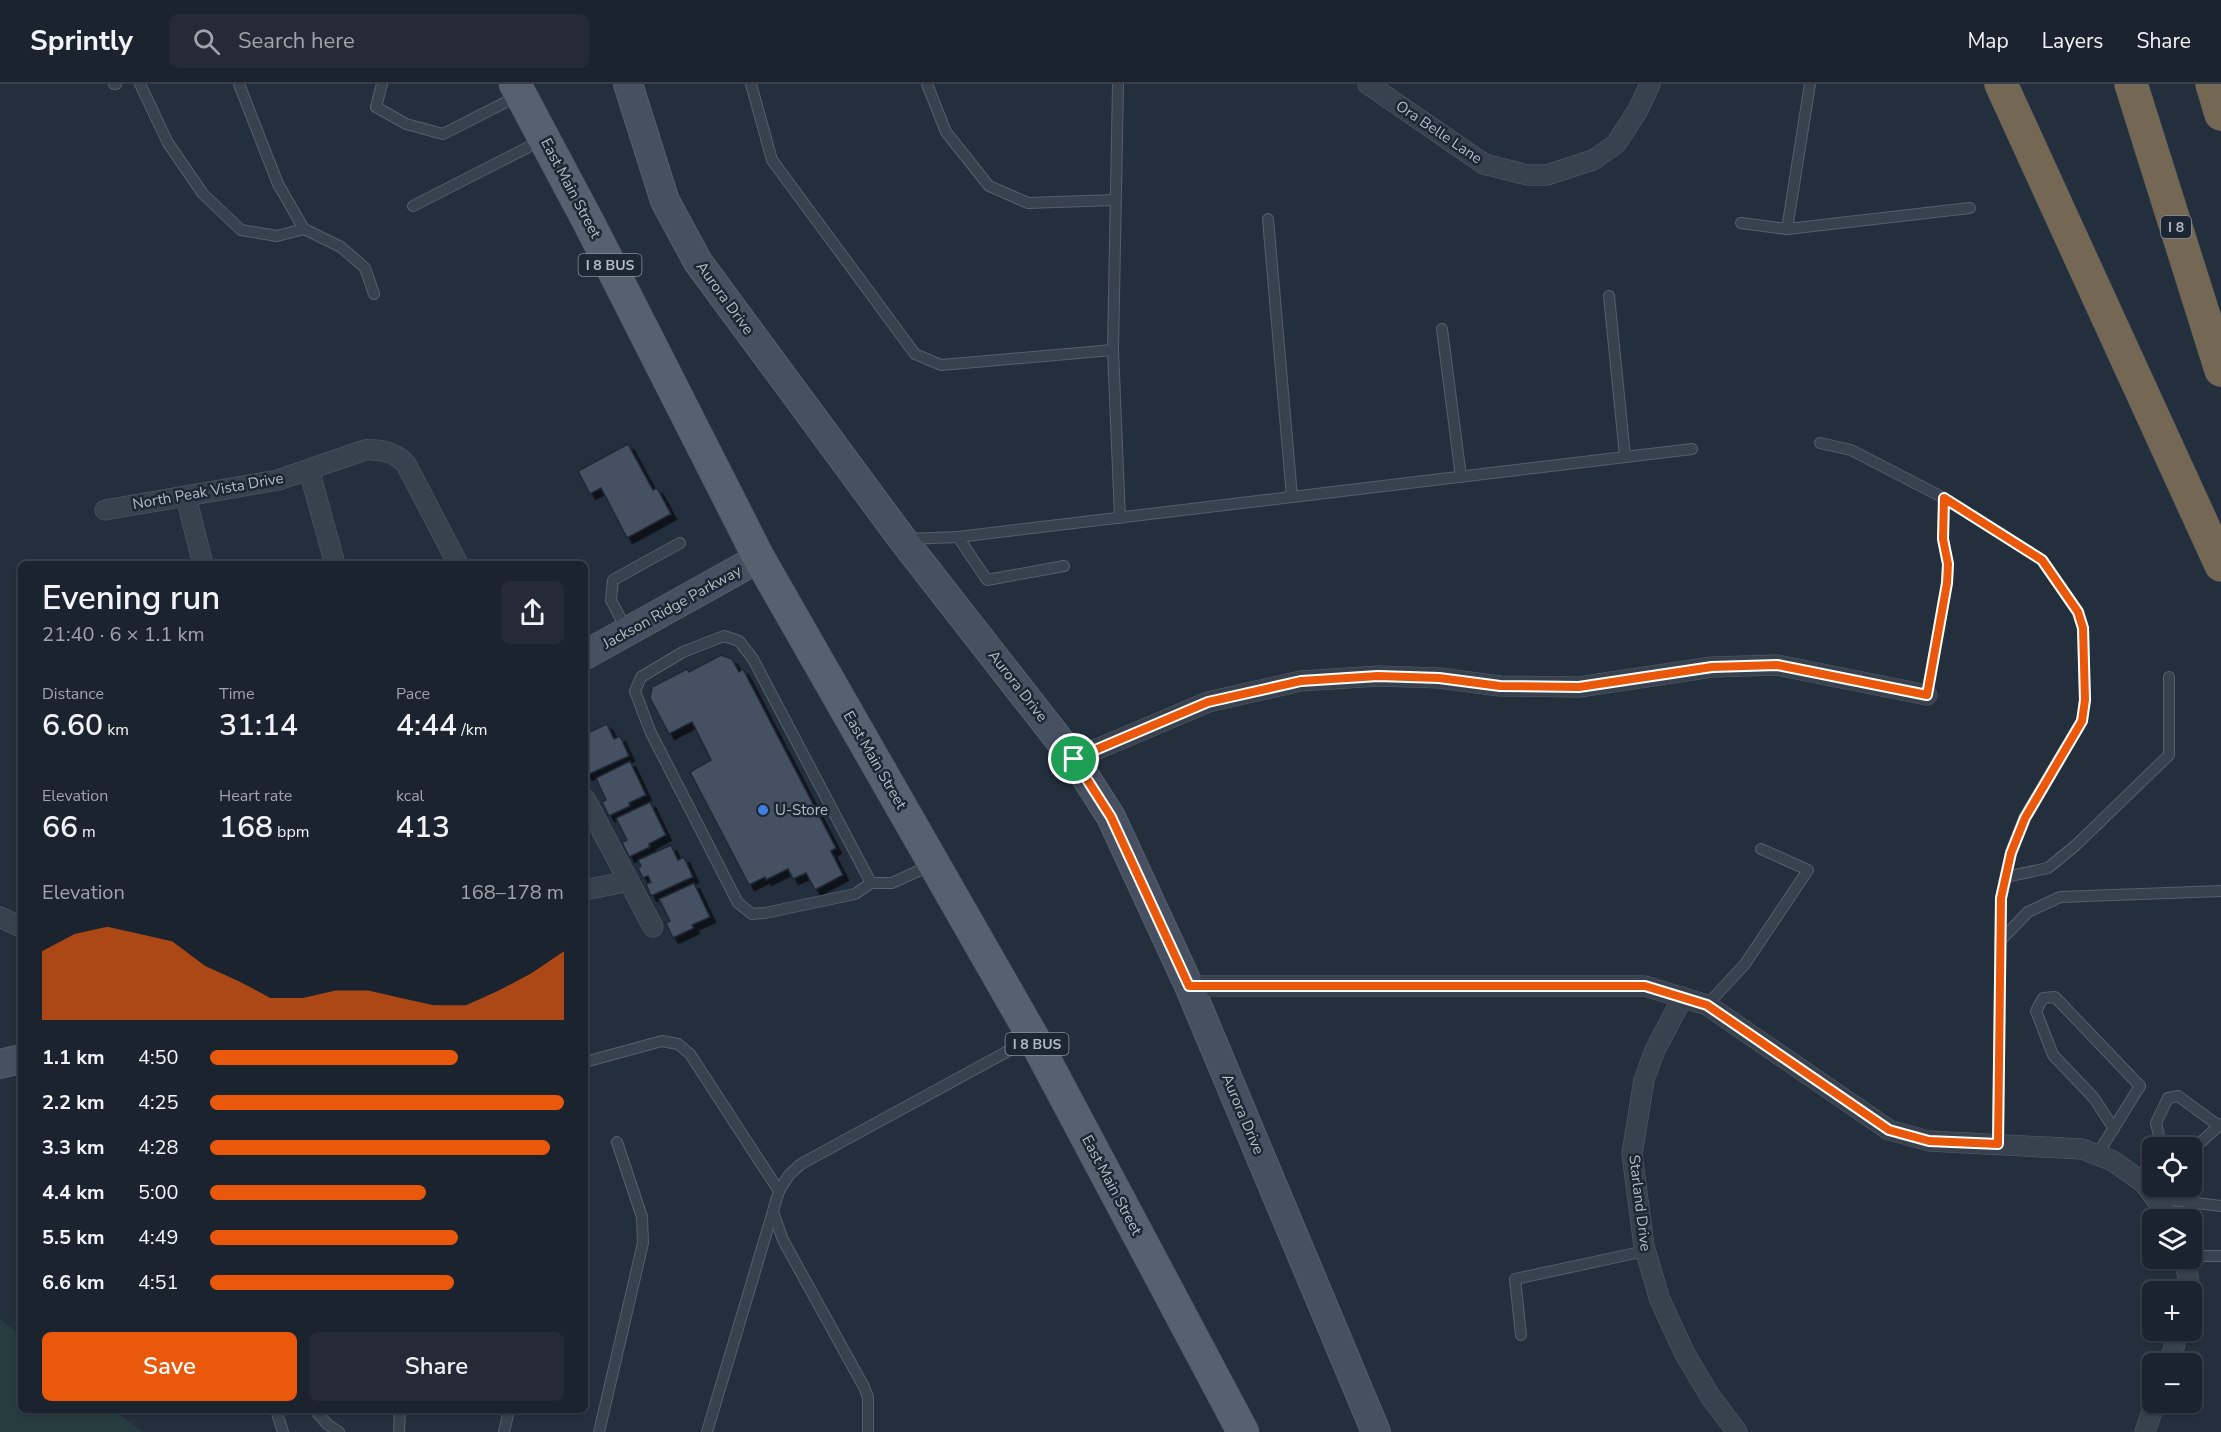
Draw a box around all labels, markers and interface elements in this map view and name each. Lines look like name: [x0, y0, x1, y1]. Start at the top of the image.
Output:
search box: [169, 14, 589, 68]
text: Sprintly: [30, 22, 133, 60]
icon: search: [190, 25, 223, 58]
text: Search here: [238, 26, 355, 56]
text: Map: [1967, 27, 2009, 55]
text: Layers: [2042, 27, 2103, 55]
text: Share: [2136, 27, 2191, 55]
street label: Ora Belle Lane: [1392, 96, 1486, 168]
street label: East Main Street: [536, 135, 606, 242]
road number: I 8: [2161, 216, 2191, 238]
road number: I 8 BUS: [578, 254, 642, 276]
street label: Aurora Drive: [692, 257, 758, 339]
street label: North Peak Vista Drive: [131, 468, 285, 514]
street label: Jackson Ridge Parkway: [598, 560, 745, 654]
text: Evening run: [42, 576, 220, 621]
button: share: [501, 581, 564, 644]
text: 21:40 · 6 × 1.1 km: [42, 621, 205, 648]
street label: Aurora Drive: [984, 646, 1052, 726]
text: Distance: [42, 683, 104, 705]
text: Time: [219, 683, 255, 705]
text: Pace: [396, 683, 430, 705]
text: 6.60: [42, 705, 103, 746]
text: 31:14: [219, 705, 298, 746]
text: 4:44: [396, 705, 457, 746]
street label: East Main Street: [839, 707, 912, 813]
text: km: [103, 719, 129, 741]
text: /km: [457, 719, 487, 741]
pin: [1048, 733, 1099, 784]
icon: arrive: [1057, 742, 1090, 775]
text: Elevation: [42, 785, 108, 807]
text: Heart rate: [219, 785, 292, 807]
text: kcal: [396, 785, 424, 807]
place label: U-Store: [775, 800, 828, 820]
marker: U-Store: [756, 803, 770, 817]
text: 66: [42, 807, 78, 848]
text: 168: [219, 807, 273, 848]
text: 413: [396, 807, 450, 848]
text: m: [78, 821, 96, 843]
text: bpm: [273, 821, 309, 843]
text: Elevation: [42, 879, 125, 906]
text: 168–178 m: [460, 879, 564, 906]
road number: I 8 BUS: [1006, 1033, 1068, 1055]
text: 1.1 km: [42, 1044, 105, 1071]
text: 4:50: [138, 1044, 179, 1071]
street label: Aurora Drive: [1217, 1071, 1269, 1157]
text: 2.2 km: [42, 1089, 105, 1116]
text: 4:25: [138, 1089, 179, 1116]
street label: East Main Street: [1077, 1132, 1147, 1239]
text: 3.3 km: [42, 1134, 105, 1161]
text: 4:28: [138, 1134, 179, 1161]
map controls: [2142, 1137, 2202, 1413]
button: locate: [2142, 1137, 2202, 1197]
street label: Starland Drive: [1624, 1154, 1656, 1252]
text: 4.4 km: [42, 1179, 105, 1206]
text: 5:00: [138, 1179, 179, 1206]
button: layers: [2142, 1209, 2202, 1269]
text: 5.5 km: [42, 1224, 105, 1251]
text: 4:49: [138, 1224, 179, 1251]
text: 6.6 km: [42, 1269, 105, 1296]
text: 4:51: [138, 1269, 179, 1296]
button: +: [2142, 1281, 2202, 1341]
button: Save: [42, 1332, 297, 1401]
button: Share: [309, 1332, 564, 1401]
button: −: [2142, 1353, 2202, 1413]

